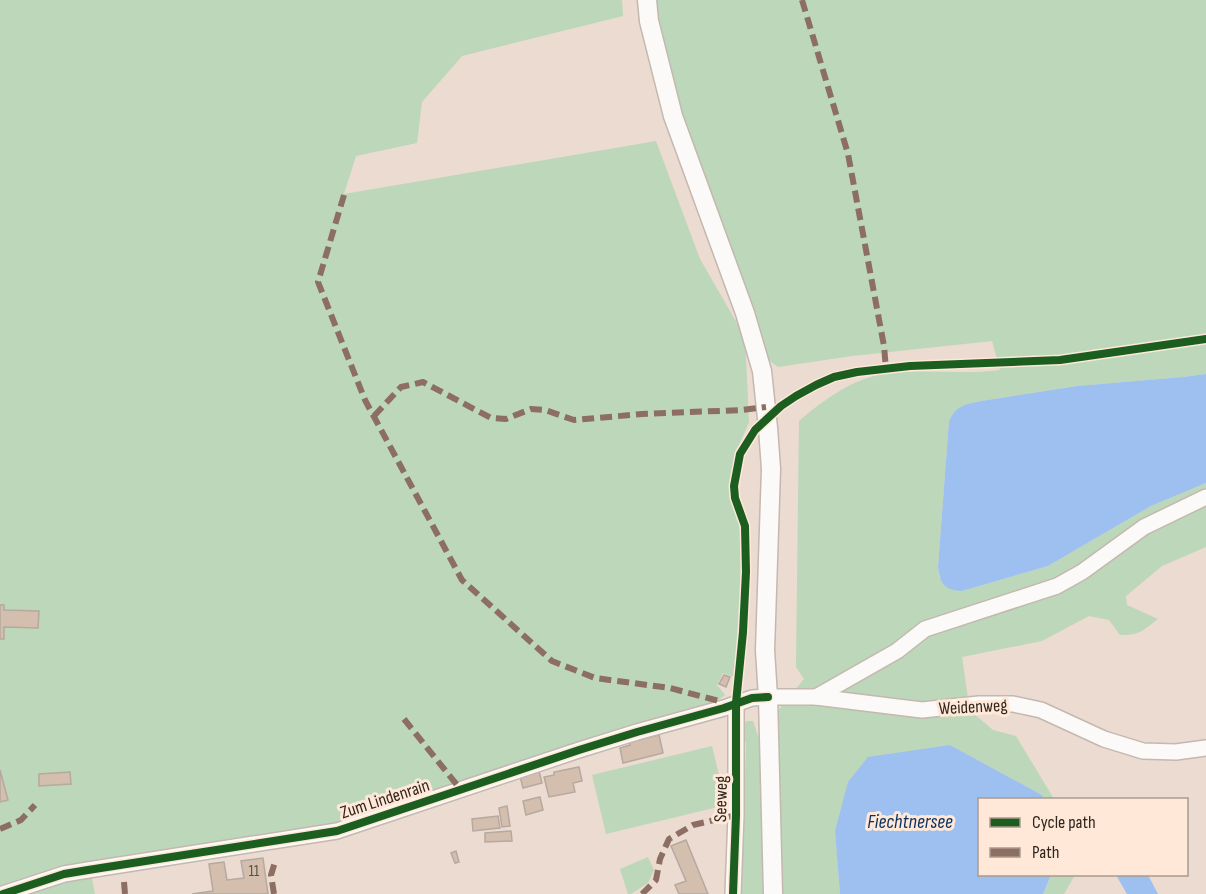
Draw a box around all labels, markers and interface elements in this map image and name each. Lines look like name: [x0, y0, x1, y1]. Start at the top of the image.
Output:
street label: Weidenweg: [938, 695, 1008, 719]
street label: Zum Lindenrain: [338, 775, 432, 823]
street label: Seeweg: [710, 776, 732, 822]
legend: [978, 798, 1188, 876]
water label: Fiechtnersee: [867, 810, 953, 834]
text: Cycle path: [1032, 812, 1096, 833]
text: Path: [1032, 842, 1060, 863]
house number: 11: [249, 862, 260, 881]

